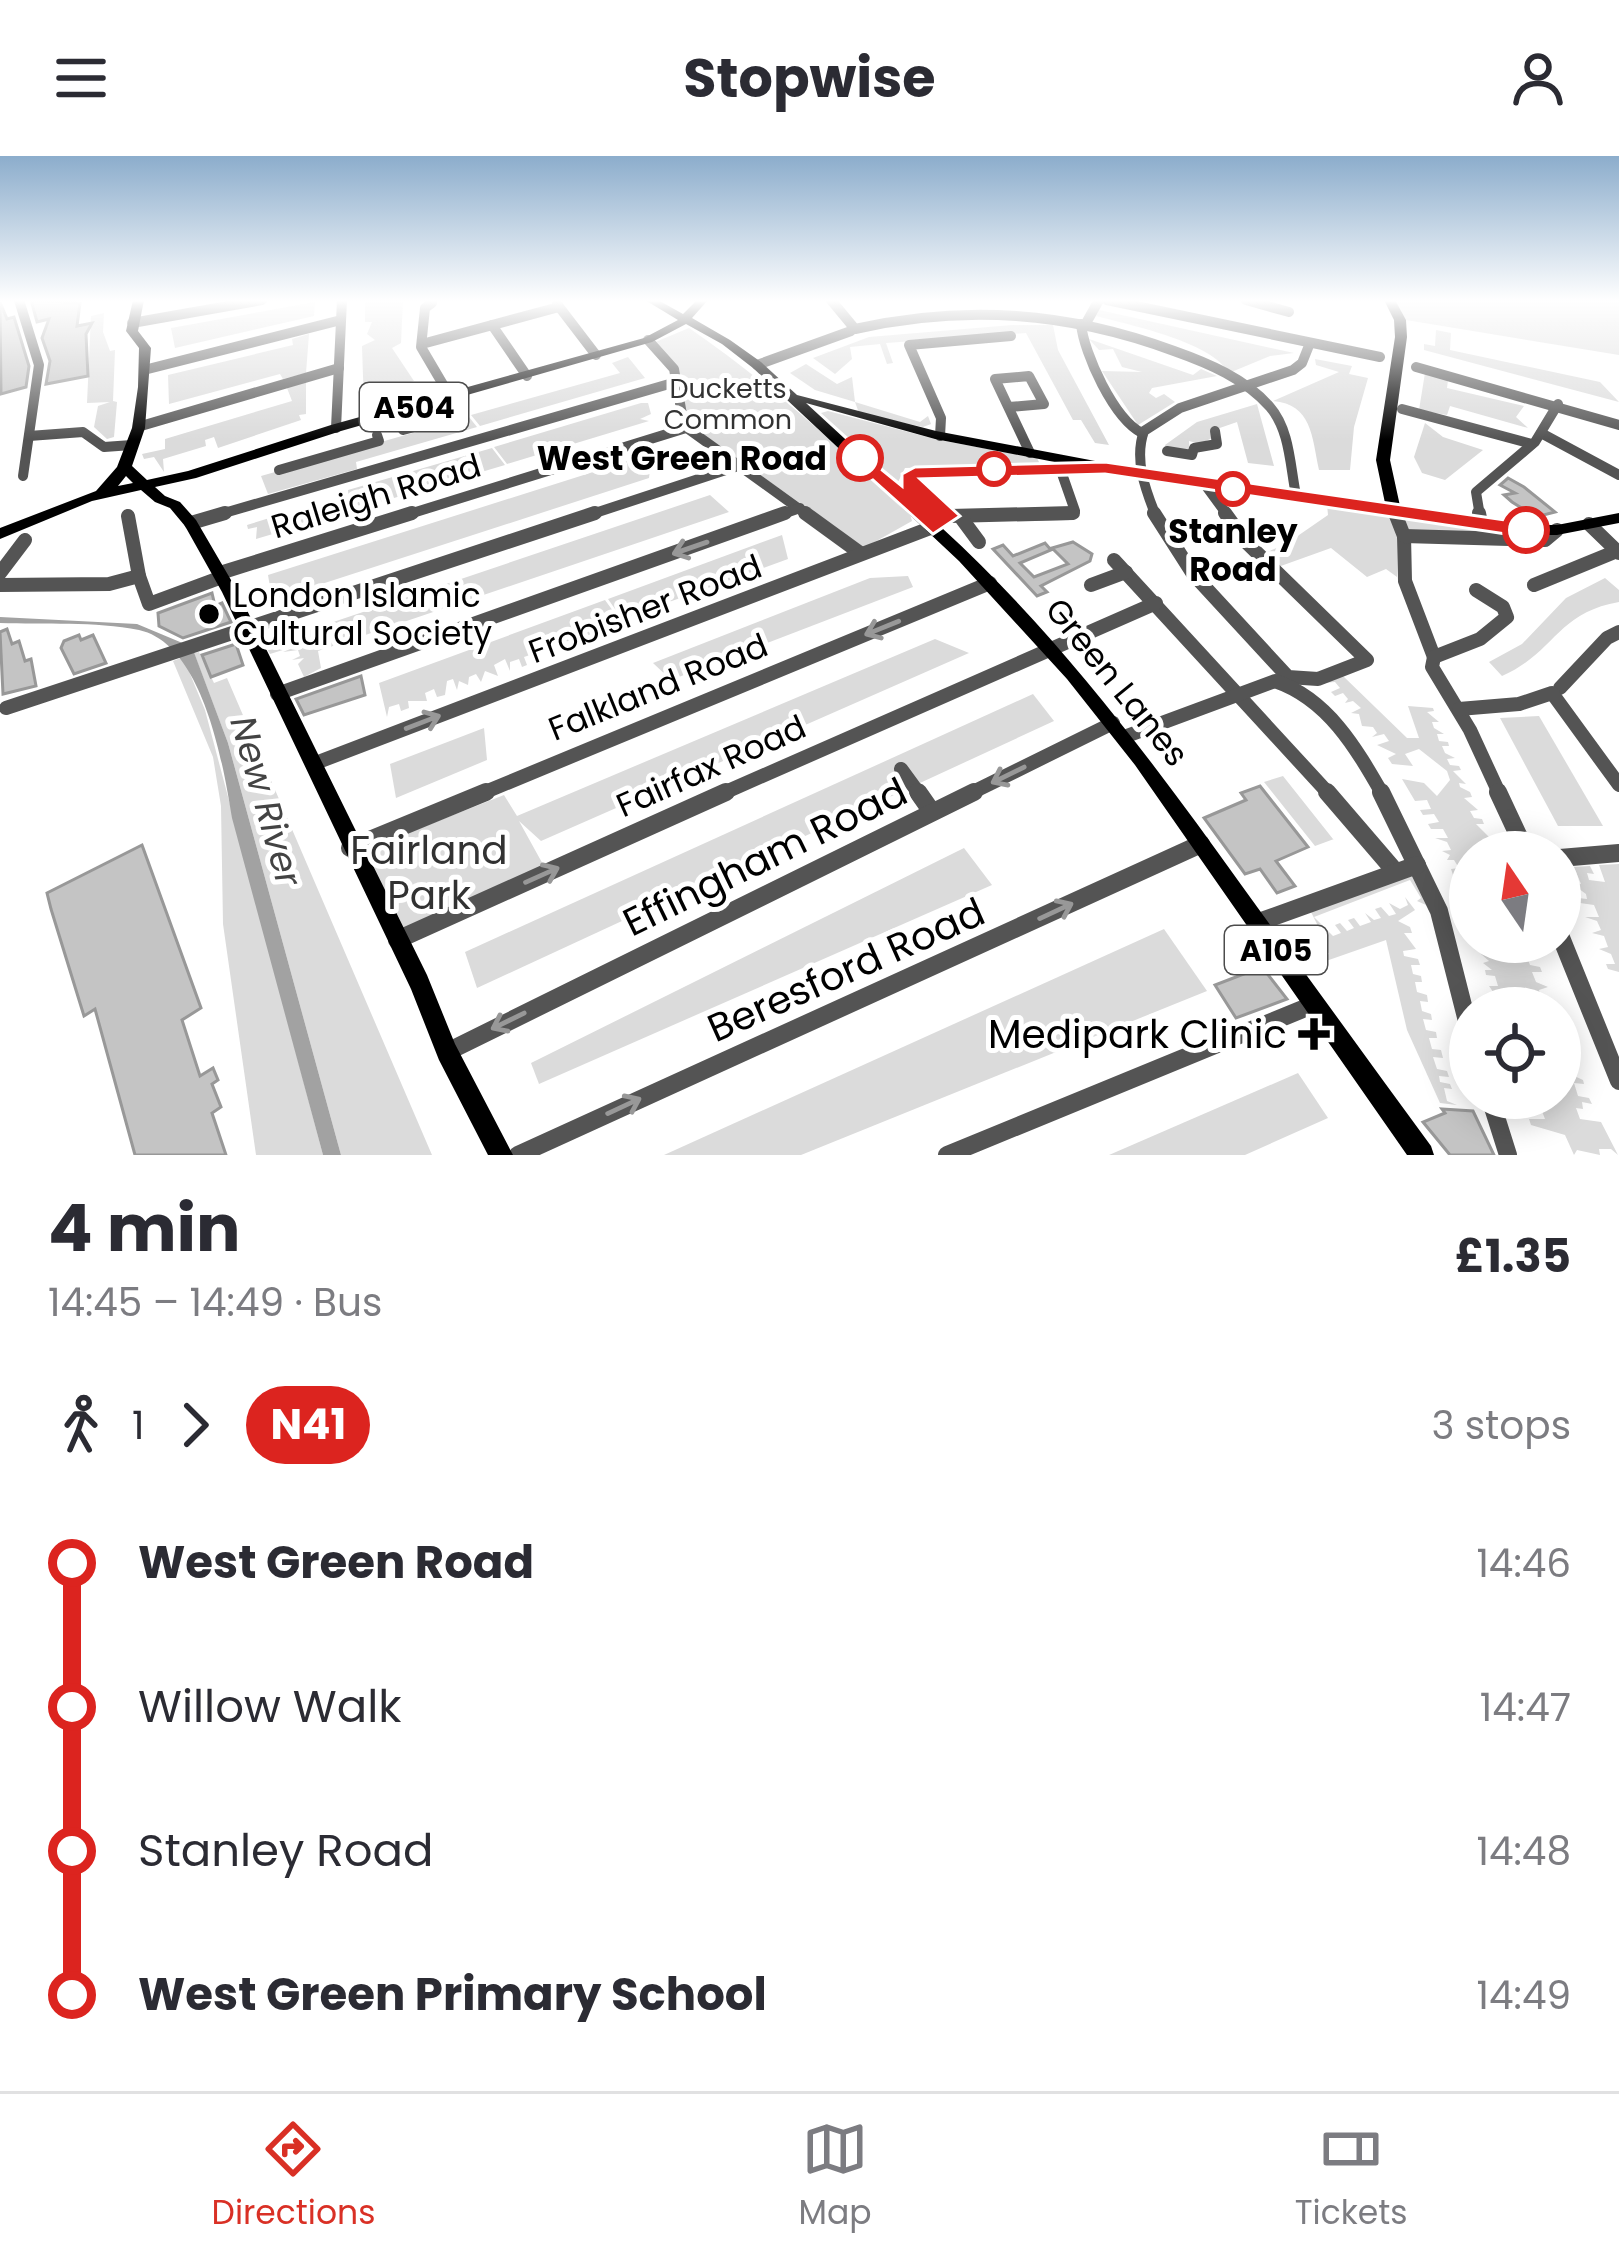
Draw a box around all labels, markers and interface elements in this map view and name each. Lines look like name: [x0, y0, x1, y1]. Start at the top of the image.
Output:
text: Stopwise: [683, 40, 936, 116]
icon: menu: [48, 45, 114, 111]
icon: person: [1505, 45, 1571, 111]
park label: Ducketts Common: [664, 370, 792, 438]
road number: A504: [360, 383, 468, 431]
place label: West Green Road: [537, 435, 827, 482]
marker: West Green Road: [838, 436, 882, 480]
street label: Raleigh Road: [265, 442, 487, 550]
unlabelled marker: [978, 453, 1010, 485]
marker: Stanley Road: [1217, 473, 1249, 505]
place label: Stanley Road: [1168, 508, 1298, 593]
unlabelled marker: [1504, 508, 1548, 552]
one-way arrow: [672, 539, 709, 560]
street label: Frobisher Road: [522, 543, 768, 675]
place label: London Islamic Cultural Society: [233, 572, 493, 657]
street label: Green Lanes: [1034, 588, 1200, 776]
marker: London Islamic Cultural Society: [196, 601, 222, 627]
one-way arrow: [864, 619, 901, 640]
street label: Falkland Road: [541, 622, 775, 752]
street label: Fairfax Road: [609, 703, 813, 829]
water label: New River: [217, 710, 315, 893]
one-way arrow: [403, 710, 440, 732]
street label: Effingham Road: [614, 764, 916, 950]
one-way arrow: [991, 764, 1027, 787]
park label: Fairland Park: [350, 823, 508, 923]
north arrow: [1449, 831, 1581, 963]
map controls: [1449, 831, 1581, 1119]
one-way arrow: [523, 862, 559, 884]
street label: Beresford Road: [699, 884, 993, 1056]
one-way arrow: [1037, 899, 1073, 921]
road number: A105: [1225, 926, 1327, 974]
button: locate: [1449, 987, 1581, 1119]
place label: Medipark Clinic: [988, 1007, 1287, 1062]
one-way arrow: [491, 1011, 526, 1034]
marker: Medipark Clinic: [1298, 1018, 1330, 1050]
one-way arrow: [605, 1094, 641, 1116]
text: 4 min: [48, 1182, 241, 1274]
text: £1.35: [1455, 1225, 1571, 1288]
text: 14:45 – 14:49 · Bus: [48, 1275, 382, 1330]
icon: walk: [48, 1392, 114, 1458]
icon: forward: [162, 1392, 228, 1458]
text: N41: [270, 1395, 346, 1454]
text: 1: [132, 1398, 144, 1453]
text: 3 stops: [1431, 1398, 1571, 1453]
text: West Green Road: [138, 1531, 534, 1594]
text: 14:46: [1476, 1536, 1571, 1591]
text: Willow Walk: [138, 1675, 401, 1738]
text: 14:47: [1480, 1680, 1571, 1735]
text: Stanley Road: [138, 1819, 433, 1882]
text: 14:48: [1477, 1824, 1571, 1879]
text: West Green Primary School: [138, 1963, 767, 2026]
text: 14:49: [1477, 1968, 1571, 2023]
tab: Directions: [212, 2116, 375, 2238]
tab: Map: [799, 2116, 872, 2238]
tab: Tickets: [1295, 2116, 1407, 2238]

